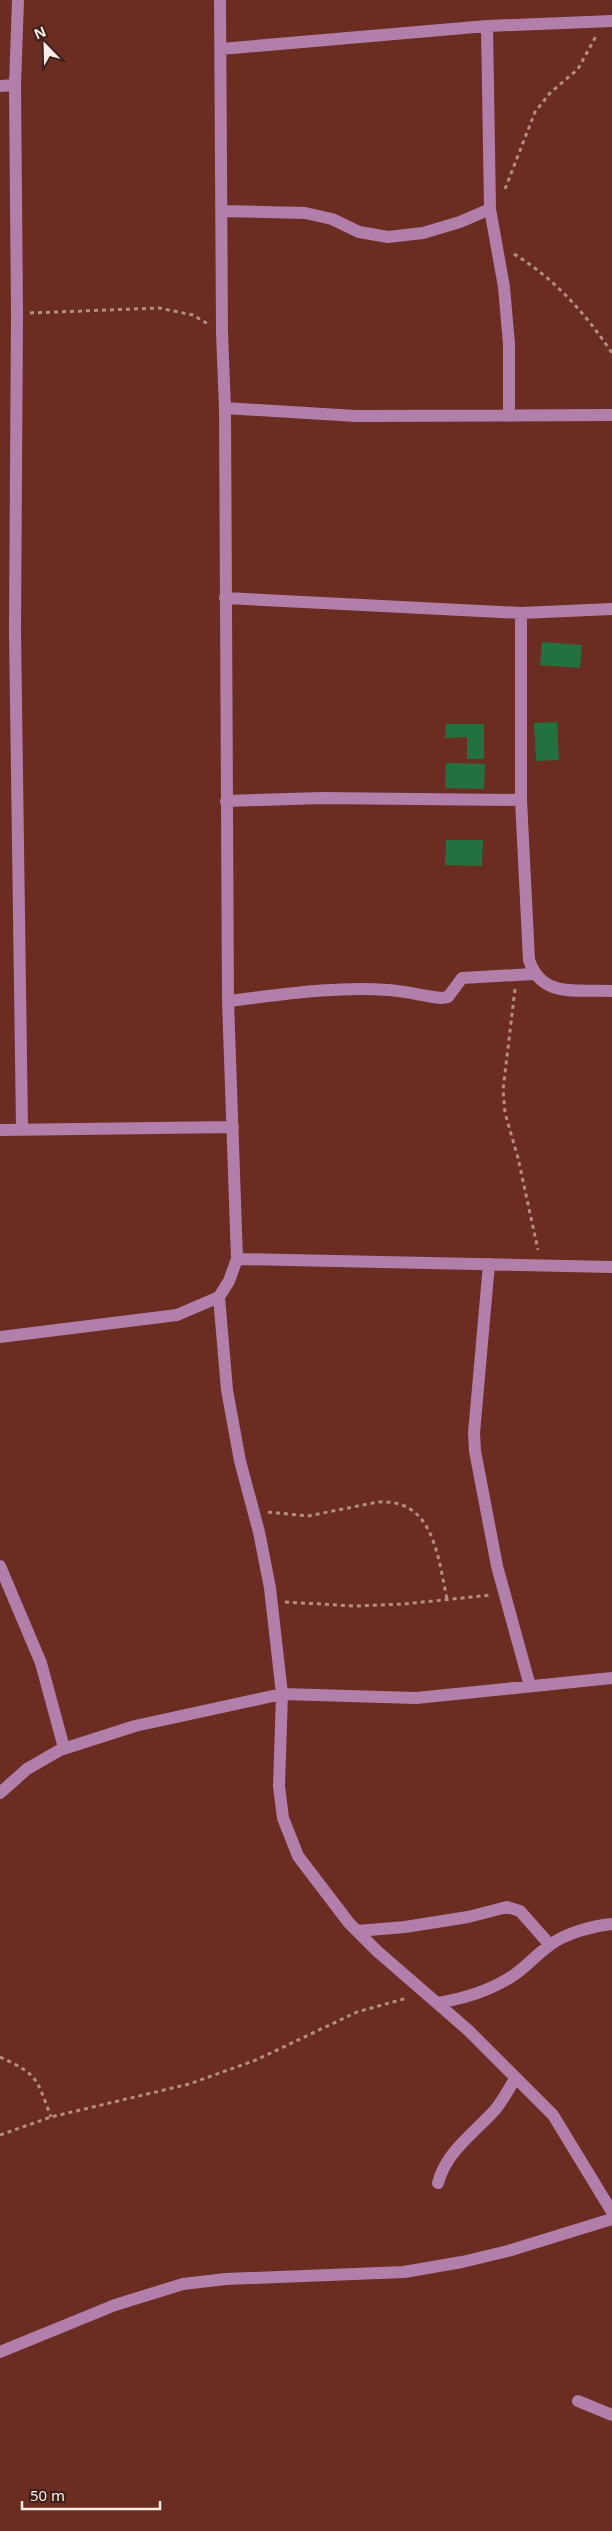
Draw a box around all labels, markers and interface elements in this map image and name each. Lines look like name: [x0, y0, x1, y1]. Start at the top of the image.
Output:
north arrow: [20, 20, 70, 70]
text: N: [31, 22, 49, 44]
scale bar: [22, 2478, 160, 2510]
text: 50 m: [30, 2485, 65, 2505]

